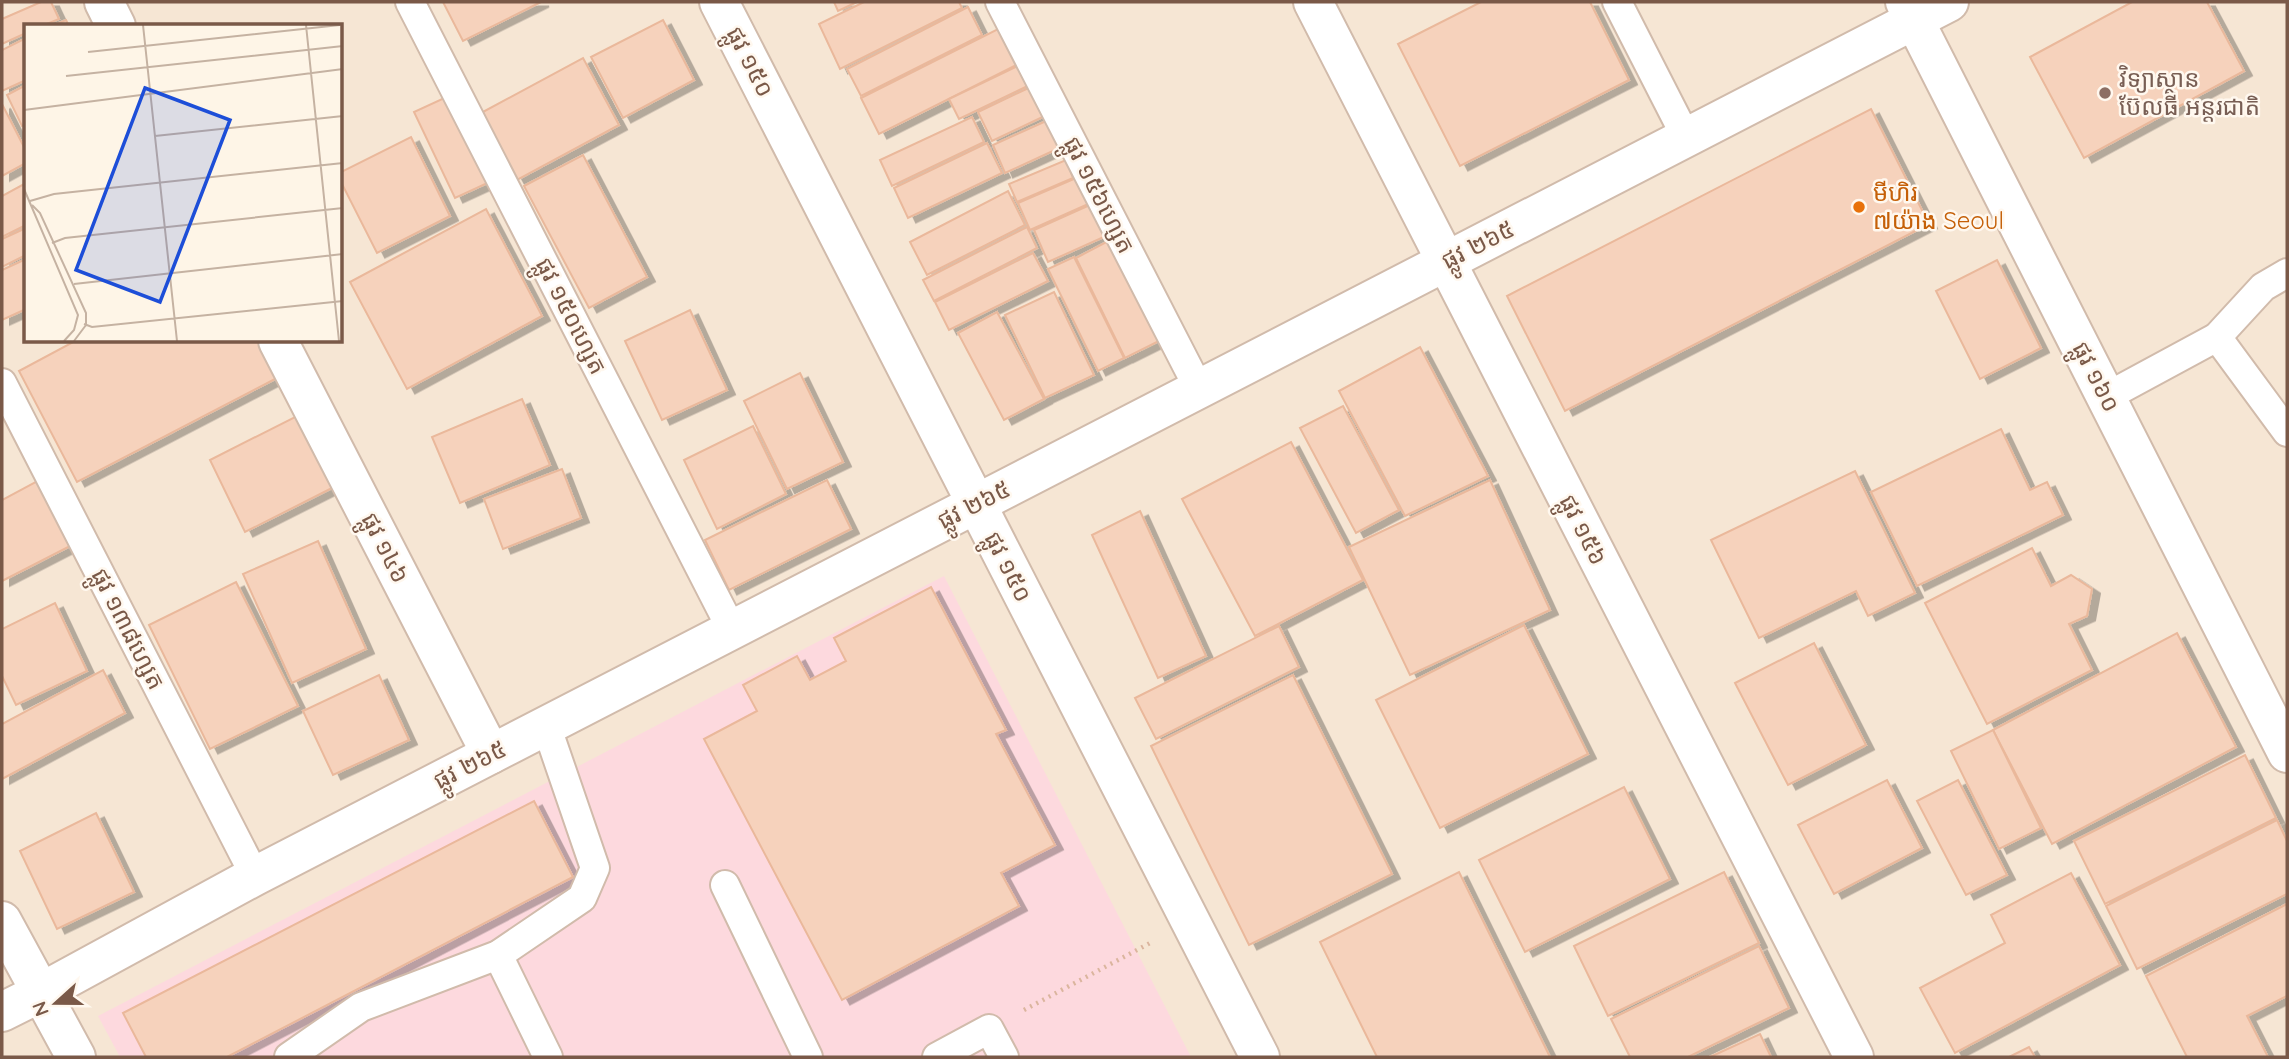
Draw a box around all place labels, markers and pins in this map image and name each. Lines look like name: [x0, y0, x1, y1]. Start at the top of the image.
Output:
place label: វិទ្យាស្ថាន ប៊ែលធី អន្ដរជាតិ: [2118, 63, 2260, 122]
marker: វិទ្យាស្ថាន ប៊ែលធី អន្ដរជាតិ: [2097, 85, 2113, 101]
place label: មីហិរ ៧យ៉ាង Seoul: [1873, 177, 2004, 235]
marker: មីហិរ ៧យ៉ាង Seoul: [1851, 199, 1867, 215]

